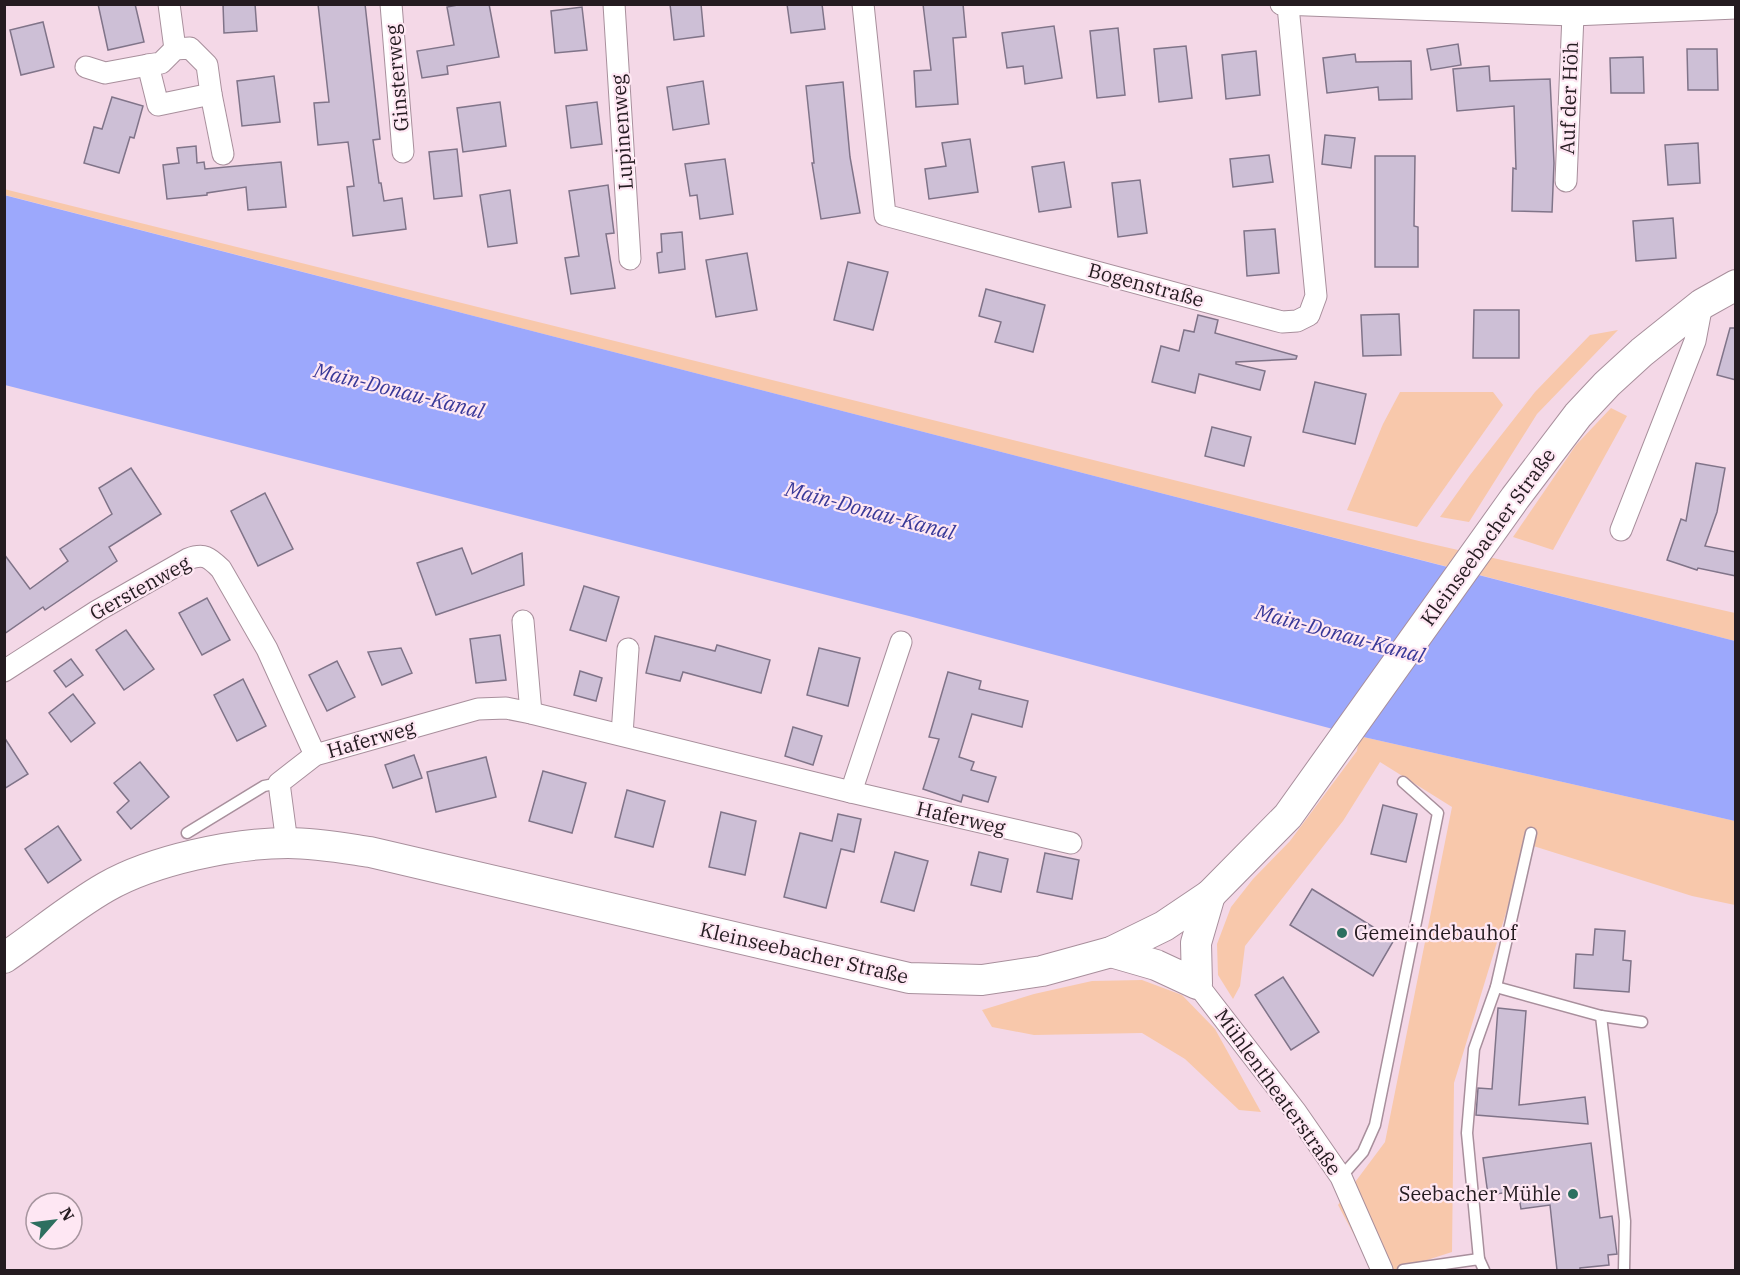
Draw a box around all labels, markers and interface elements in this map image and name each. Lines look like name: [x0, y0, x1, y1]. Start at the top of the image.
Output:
street label: Ginsterweg: [378, 23, 415, 133]
street label: Auf der Höh: [1553, 41, 1584, 155]
street label: Lupinenweg: [604, 73, 639, 191]
street label: Bogenstraße: [1085, 256, 1207, 313]
water label: Main-Donau-Kanal: [310, 355, 488, 425]
street label: Kleinseebacher Straße: [1414, 442, 1561, 631]
water label: Main-Donau-Kanal: [781, 474, 959, 546]
street label: Gerstenweg: [85, 549, 195, 626]
water label: Main-Donau-Kanal: [1251, 597, 1429, 669]
street label: Haferweg: [324, 713, 418, 764]
street label: Haferweg: [914, 794, 1008, 841]
street label: Kleinseebacher Straße: [697, 915, 911, 990]
place label: Gemeindebauhof: [1354, 919, 1518, 946]
marker: Gemeindebauhof: [1335, 926, 1349, 940]
street label: Mühlentheaterstraße: [1209, 1003, 1348, 1180]
place label: Seebacher Mühle: [1399, 1180, 1561, 1207]
marker: Seebacher Mühle: [1566, 1187, 1580, 1201]
north arrow: [24, 1191, 84, 1251]
text: N: [55, 1204, 79, 1224]

